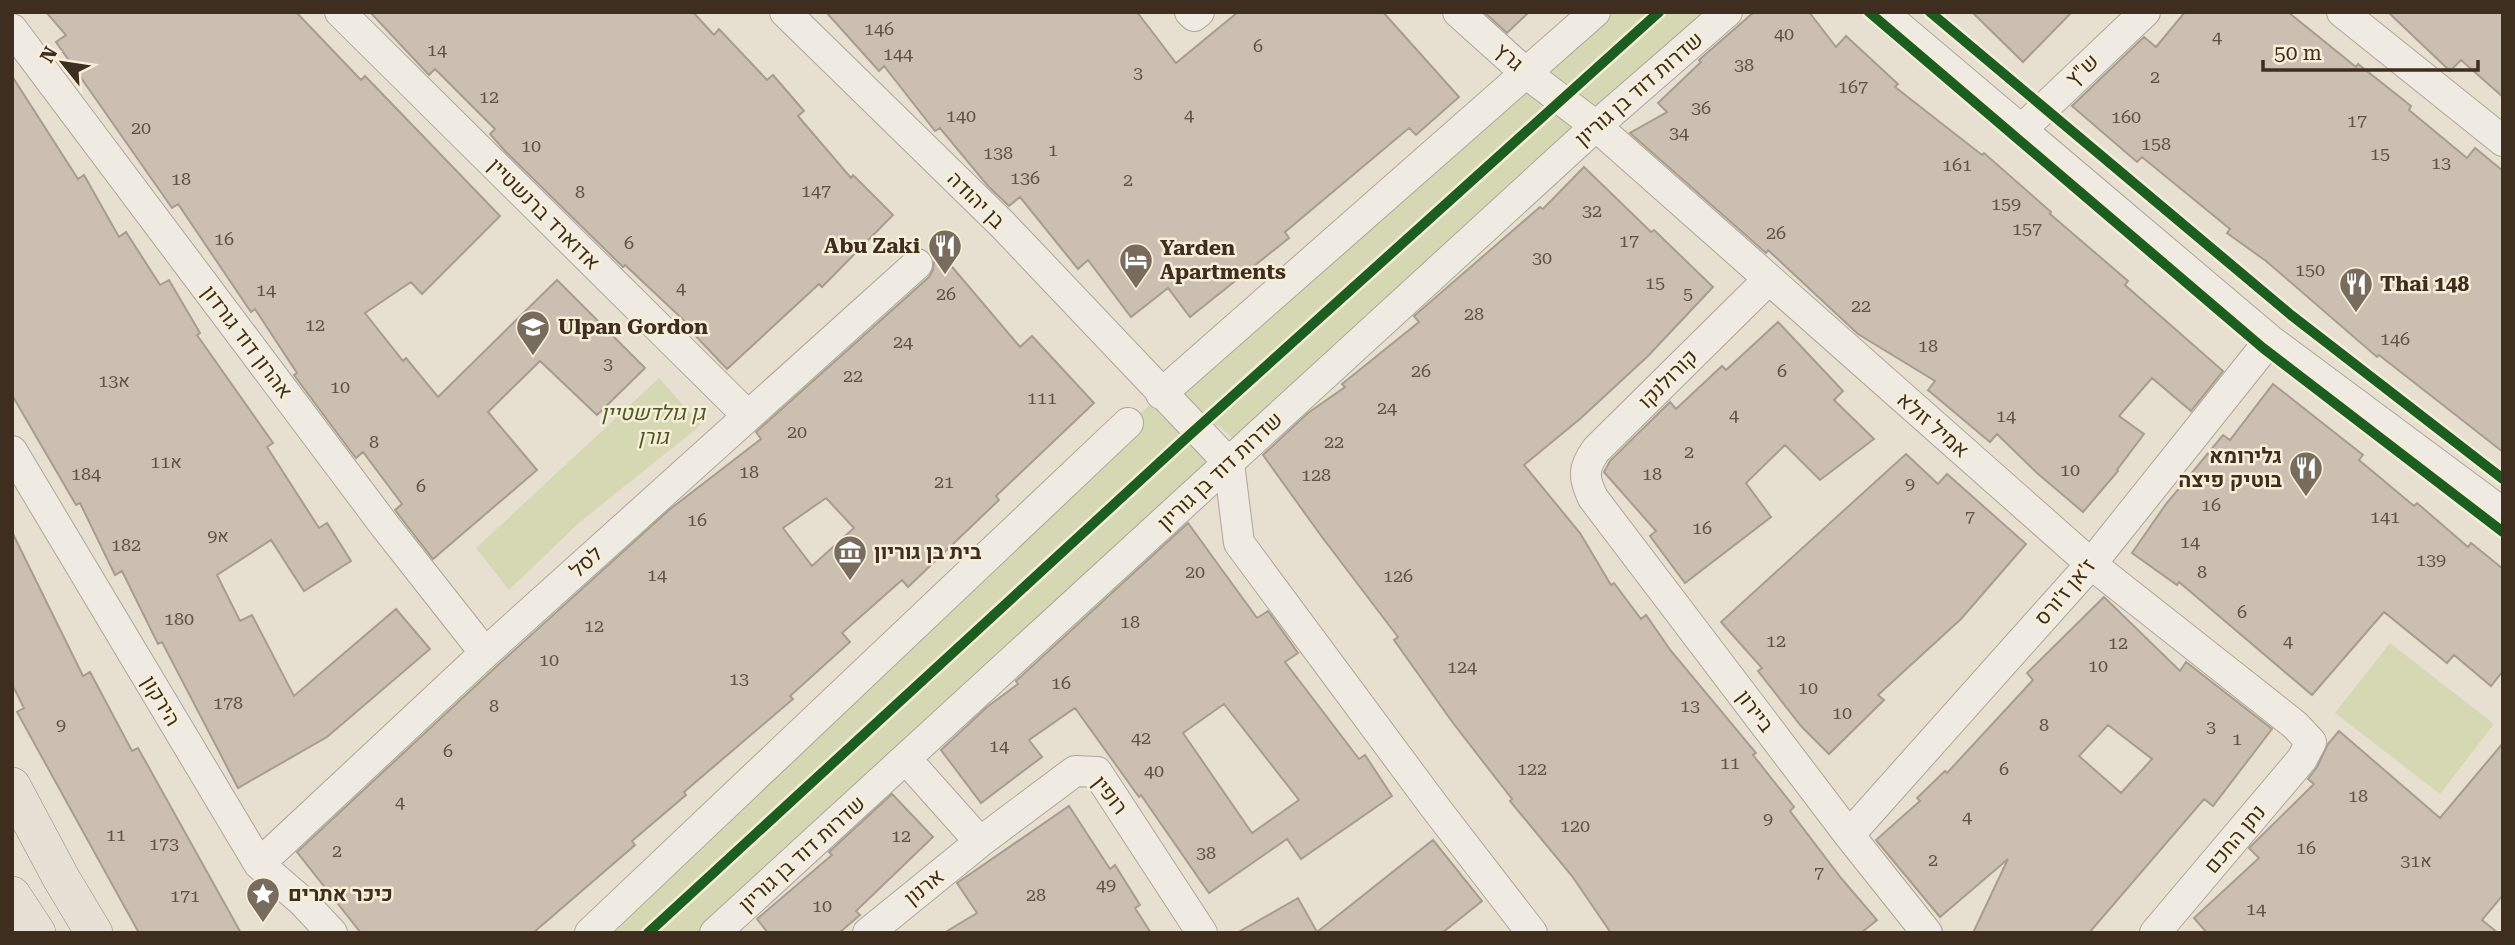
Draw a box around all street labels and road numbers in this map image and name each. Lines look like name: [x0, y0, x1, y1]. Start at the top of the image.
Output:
street label: שדרות דוד בן גוריון: [1570, 27, 1708, 151]
street label: גרץ: [1490, 38, 1528, 76]
street label: ש"ץ: [2061, 49, 2103, 91]
street label: אדוארד ברנשטיין: [483, 153, 605, 275]
street label: בן יהודה: [943, 167, 1009, 233]
street label: אהרון דוד גורדון: [197, 281, 297, 403]
street label: קורולנקו: [1634, 345, 1702, 413]
street label: אמיל זולא: [1892, 387, 1974, 463]
street label: שדרות דוד בן גוריון: [1153, 407, 1287, 535]
street label: לסל: [565, 541, 607, 583]
street label: ז'אן ז'ורס: [2030, 554, 2100, 630]
street label: הירקון: [137, 672, 185, 730]
street label: ביירון: [1731, 685, 1779, 737]
street label: רופין: [1088, 771, 1132, 819]
street label: שדרות דוד בן גוריון: [734, 791, 870, 917]
street label: נתן החכם: [2200, 800, 2270, 878]
street label: ארנון: [899, 864, 949, 910]

